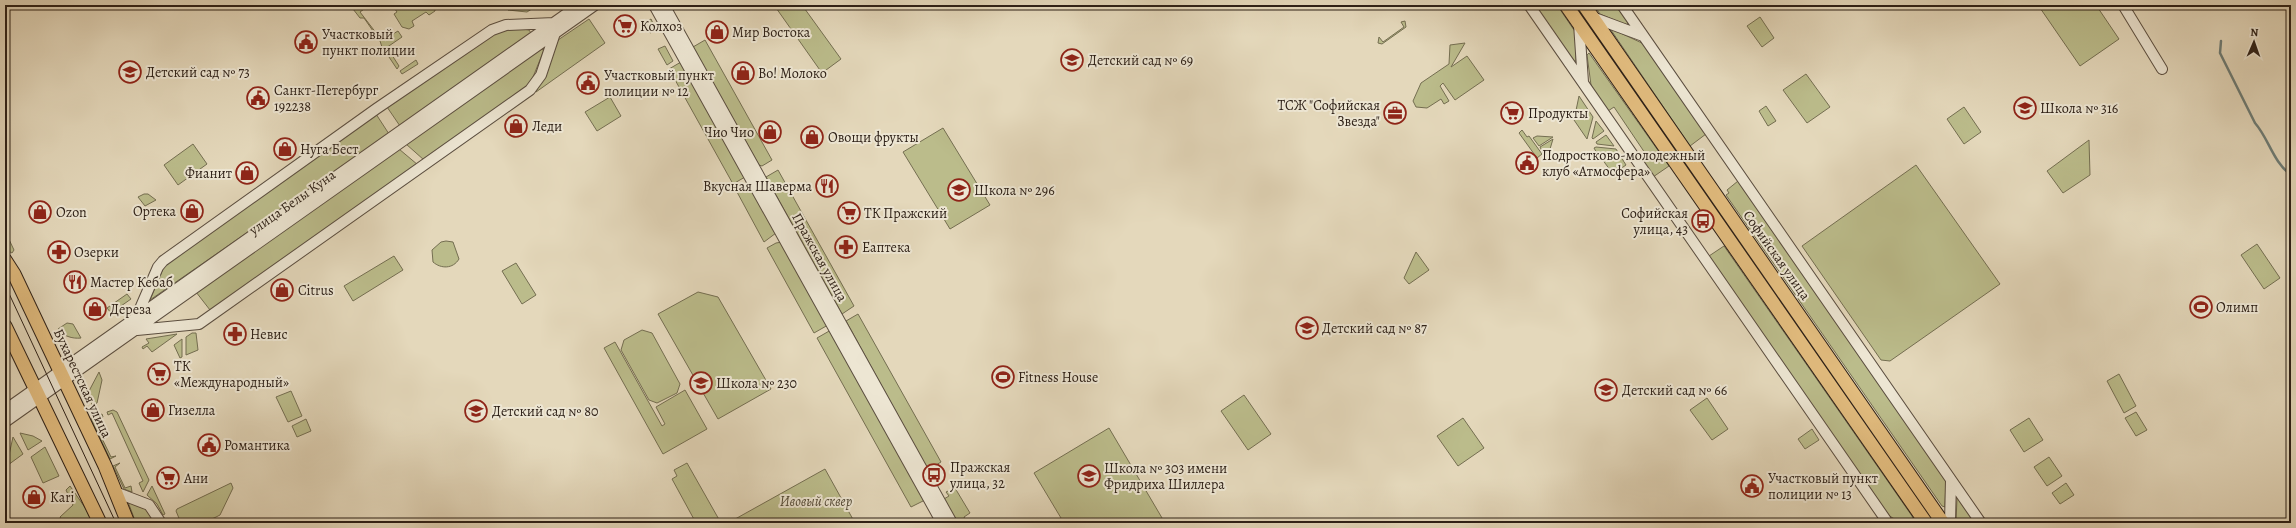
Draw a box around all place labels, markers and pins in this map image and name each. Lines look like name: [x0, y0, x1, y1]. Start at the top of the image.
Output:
supermarket icon: Колхоз: [612, 13, 638, 39]
place label: Колхоз: [640, 17, 682, 36]
shop icon: Мир Востока: [704, 19, 730, 45]
place label: Мир Востока: [732, 23, 811, 42]
place label: Участковый пункт полиции: [322, 25, 415, 60]
public building icon: Участковый пункт полиции: [293, 29, 319, 55]
school or university icon: Детский сад № 69: [1059, 47, 1085, 73]
place label: Детский сад № 69: [1088, 51, 1193, 70]
school or university icon: Детский сад № 73: [117, 59, 143, 85]
shop icon: Во! Молоко: [730, 60, 756, 86]
place label: Детский сад № 73: [146, 63, 250, 82]
place label: Во! Молоко: [758, 64, 827, 83]
place label: Участковый пункт полиции № 12: [604, 66, 714, 101]
public building icon: Участковый пункт полиции № 12: [575, 70, 601, 96]
place label: Санкт-Петербург 192238: [274, 81, 379, 116]
public building icon: Санкт-Петербург 192238: [245, 85, 271, 111]
school or university icon: Школа № 316: [2012, 95, 2038, 121]
place label: ТСЖ "Софийская Звезда": [1278, 96, 1380, 131]
place label: Школа № 316: [2040, 99, 2118, 118]
office icon: ТСЖ "Софийская Звезда": [1382, 100, 1408, 126]
supermarket icon: Продукты: [1499, 100, 1525, 126]
place label: Продукты: [1528, 104, 1588, 123]
shop icon: Леди: [503, 113, 529, 139]
place label: Леди: [532, 117, 562, 136]
shop icon: Чио Чио: [757, 119, 783, 145]
place label: Чио Чио: [704, 123, 754, 142]
shop icon: Овощи фрукты: [799, 124, 825, 150]
place label: Овощи фрукты: [828, 128, 919, 147]
shop icon: Нуга Бест: [272, 136, 298, 162]
place label: Нуга Бест: [300, 140, 359, 159]
place label: Подростково-молодежный клуб «Атмосфера»: [1542, 146, 1705, 181]
public building icon: Подростково-молодежный клуб «Атмосфера»: [1514, 150, 1540, 176]
shop icon: Фианит: [234, 160, 260, 186]
place label: Фианит: [185, 164, 232, 183]
restaurant icon: Вкусная Шаверма: [814, 173, 840, 199]
place label: Вкусная Шаверма: [703, 177, 813, 196]
school or university icon: Школа № 296: [946, 177, 972, 203]
place label: Школа № 296: [974, 181, 1055, 200]
shop icon: Ортека: [179, 198, 205, 224]
shop icon: Ozon: [27, 199, 53, 225]
supermarket icon: ТК Пражский: [836, 200, 862, 226]
place label: Ортека: [133, 202, 177, 221]
place label: Ozon: [56, 203, 87, 222]
place label: ТК Пражский: [864, 204, 947, 223]
place label: Софийская улица, 43: [1621, 204, 1688, 239]
bus stop icon: Софийская улица, 43: [1690, 208, 1716, 234]
pharmacy icon: Еаптека: [833, 234, 859, 260]
place label: Еаптека: [862, 238, 911, 257]
pharmacy icon: Озерки: [46, 239, 72, 265]
place label: Озерки: [74, 243, 119, 262]
restaurant icon: Мастер Кебаб: [62, 269, 88, 295]
place label: Мастер Кебаб: [90, 273, 173, 292]
shop icon: Citrus: [269, 277, 295, 303]
place label: Citrus: [298, 281, 334, 300]
sports icon: Олимп: [2188, 294, 2214, 320]
shop icon: Дереза: [82, 296, 108, 322]
place label: Олимп: [2216, 298, 2258, 317]
place label: Дереза: [110, 300, 152, 319]
school or university icon: Детский сад № 87: [1294, 315, 1320, 341]
place label: Детский сад № 87: [1322, 319, 1427, 338]
pharmacy icon: Невис: [222, 321, 248, 347]
place label: Невис: [250, 325, 288, 344]
place label: ТК «Международный»: [174, 357, 289, 392]
supermarket icon: ТК «Международный»: [146, 361, 172, 387]
sports icon: Fitness House: [990, 364, 1016, 390]
place label: Fitness House: [1018, 368, 1098, 387]
school or university icon: Школа № 230: [688, 370, 714, 396]
place label: Школа № 230: [716, 374, 797, 393]
school or university icon: Детский сад № 66: [1593, 377, 1619, 403]
place label: Детский сад № 66: [1622, 381, 1727, 400]
shop icon: Гизелла: [140, 397, 166, 423]
school or university icon: Детский сад № 80: [463, 398, 489, 424]
place label: Гизелла: [168, 401, 216, 420]
place label: Детский сад № 80: [492, 402, 598, 421]
public building icon: Романтика: [196, 432, 222, 458]
place label: Романтика: [224, 436, 291, 455]
place label: Пражская улица, 32: [949, 458, 1011, 493]
place label: Школа № 303 имени Фридриха Шиллера: [1104, 459, 1227, 494]
bus stop icon: Пражская улица, 32: [921, 462, 947, 488]
school or university icon: Школа № 303 имени Фридриха Шиллера: [1076, 463, 1102, 489]
supermarket icon: Ани: [155, 465, 181, 491]
place label: Ани: [183, 469, 208, 488]
place label: Участковый пункт полиции № 13: [1768, 469, 1878, 504]
public building icon: Участковый пункт полиции № 13: [1739, 473, 1765, 499]
shop icon: Kari: [21, 484, 47, 510]
place label: Kari: [50, 488, 75, 507]

